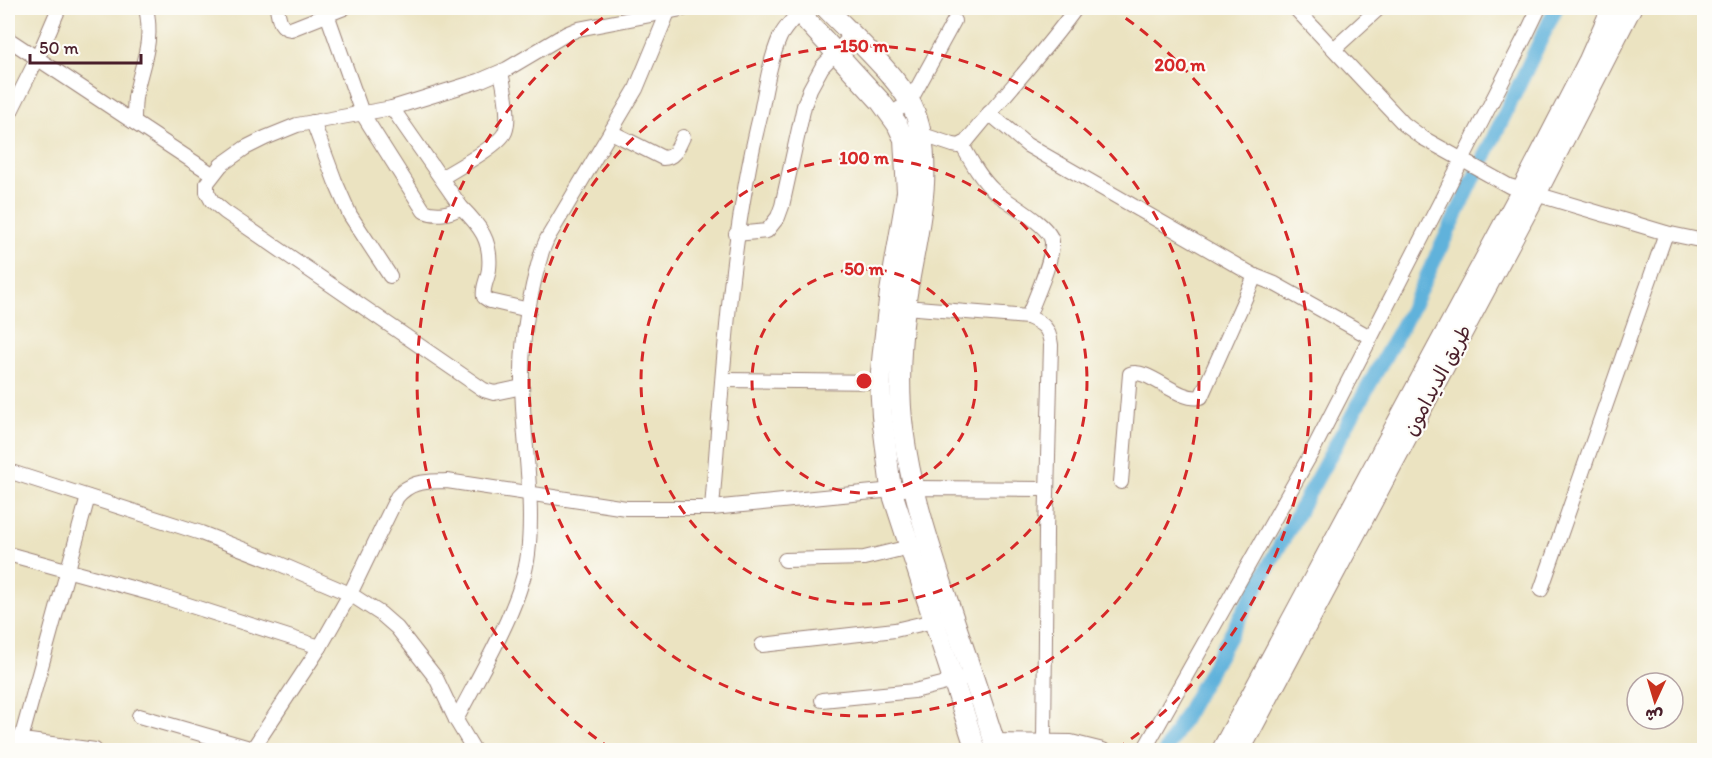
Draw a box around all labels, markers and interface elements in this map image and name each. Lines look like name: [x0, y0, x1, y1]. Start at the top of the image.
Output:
scale bar: [30, 27, 141, 65]
text: 150 m: [840, 35, 889, 57]
text: 50 m: [39, 37, 79, 59]
text: 200 m: [1155, 54, 1206, 76]
text: 100 m: [839, 147, 890, 169]
text: 50 m: [844, 258, 885, 280]
street label: طريق الديدامون: [1398, 320, 1477, 440]
centre of rings: [854, 371, 874, 391]
north arrow: [1625, 671, 1685, 731]
text: ش: [1645, 705, 1663, 726]

